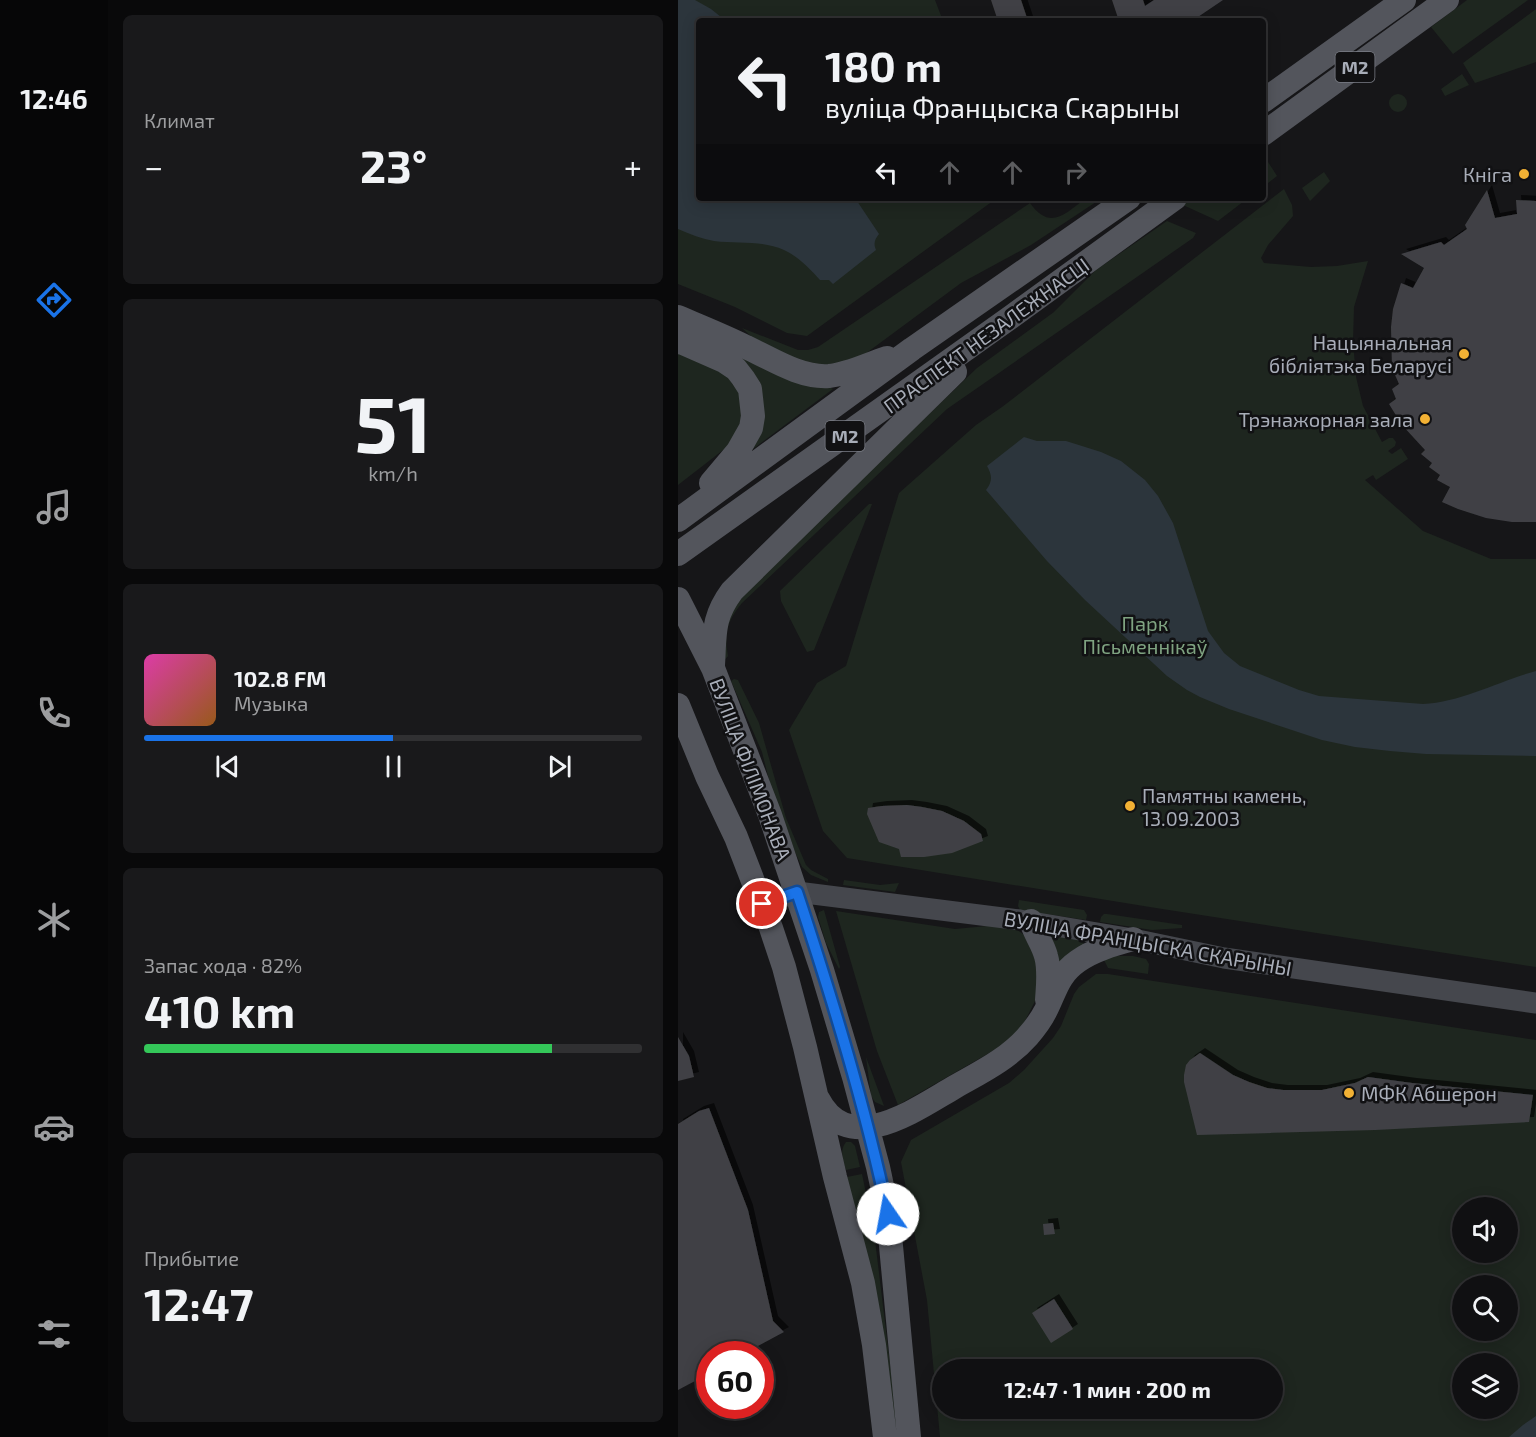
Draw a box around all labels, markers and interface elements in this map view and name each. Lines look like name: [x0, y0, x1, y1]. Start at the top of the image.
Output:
text: 180 m: [825, 40, 942, 90]
icon: left: [726, 42, 804, 120]
road number: М2: [1336, 52, 1374, 82]
text: 12:46: [20, 82, 88, 114]
text: вуліца Францыска Скарыны: [825, 91, 1180, 123]
text: Климат: [144, 108, 215, 132]
text: 23°: [360, 138, 427, 192]
text: −: [144, 146, 163, 186]
text: +: [624, 146, 642, 186]
icon: left: [870, 156, 903, 189]
icon: ahead: [933, 156, 966, 189]
icon: ahead: [996, 156, 1029, 189]
icon: right: [1059, 156, 1092, 189]
place label: Кніга: [1463, 162, 1512, 186]
marker: Кніга: [1517, 167, 1531, 181]
street label: ПРАСПЕКТ НЕЗАЛЕЖНАСЦІ: [879, 252, 1093, 418]
icon: directions: [33, 279, 75, 321]
place label: Нацыянальная бібліятэка Беларусі: [1269, 330, 1452, 378]
marker: Нацыянальная бібліятэка Беларусі: [1457, 347, 1471, 361]
text: 51: [355, 375, 431, 469]
place label: Трэнажорная зала: [1239, 407, 1413, 431]
marker: Трэнажорная зала: [1418, 412, 1432, 426]
road number: М2: [826, 421, 864, 451]
text: km/h: [368, 461, 418, 485]
icon: music: [33, 486, 75, 528]
park label: Парк Пісьменнікаў: [1083, 611, 1208, 659]
text: 102.8 FM: [234, 665, 326, 691]
street label: ВУЛІЦА ФІЛІМОНАВА: [705, 674, 797, 864]
text: Музыка: [234, 691, 308, 715]
icon: phone: [33, 692, 75, 734]
icon: previous: [211, 750, 244, 783]
icon: pause: [377, 750, 410, 783]
icon: next: [543, 750, 576, 783]
place label: Памятны камень, 13.09.2003: [1142, 783, 1307, 830]
marker: Памятны камень, 13.09.2003: [1123, 799, 1137, 813]
pin: [736, 878, 787, 929]
icon: arrive: [745, 887, 778, 920]
icon: climate: [33, 899, 75, 941]
street label: ВУЛІЦА ФРАНЦЫСКА СКАРЫНЫ: [1002, 906, 1294, 980]
text: Запас хода · 82%: [144, 953, 302, 977]
text: 410 km: [144, 983, 295, 1037]
place label: МФК Абшерон: [1361, 1081, 1497, 1105]
marker: МФК Абшерон: [1342, 1086, 1356, 1100]
icon: car: [33, 1106, 75, 1148]
position arrow: [856, 1182, 920, 1246]
map controls: [1452, 1197, 1518, 1419]
button: sound: [1452, 1197, 1518, 1263]
text: Прибытие: [144, 1246, 239, 1270]
button: search: [1452, 1275, 1518, 1341]
text: 12:47: [144, 1276, 254, 1330]
icon: filters: [33, 1313, 75, 1355]
speed limit sign: 60: [696, 1341, 774, 1419]
button: layers: [1452, 1353, 1518, 1419]
text: 12:47 · 1 мин · 200 m: [1004, 1376, 1211, 1402]

